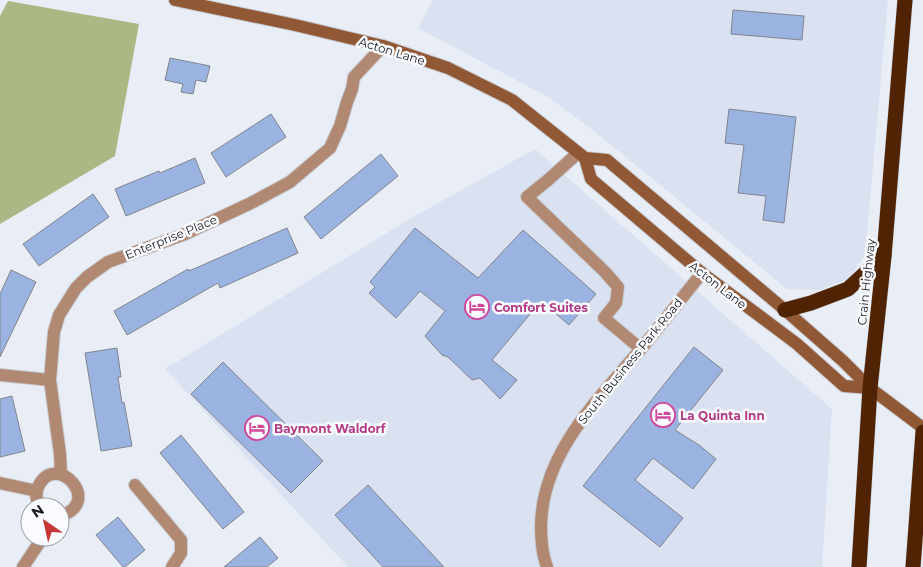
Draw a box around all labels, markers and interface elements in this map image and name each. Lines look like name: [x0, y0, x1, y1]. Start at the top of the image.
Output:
street label: Acton Lane: [357, 34, 427, 68]
street label: Enterprise Place: [123, 212, 219, 262]
street label: Crain Highway: [854, 237, 878, 326]
street label: Acton Lane: [686, 258, 750, 312]
hotel icon: Comfort Suites: [464, 294, 490, 320]
street label: South Business Park Road: [575, 295, 685, 427]
place label: Comfort Suites: [494, 300, 588, 315]
hotel icon: La Quinta Inn: [650, 402, 676, 428]
place label: La Quinta Inn: [680, 408, 765, 423]
hotel icon: Baymont Waldorf: [244, 415, 270, 441]
place label: Baymont Waldorf: [274, 421, 387, 436]
north arrow: [20, 497, 70, 547]
text: N: [28, 501, 47, 522]

